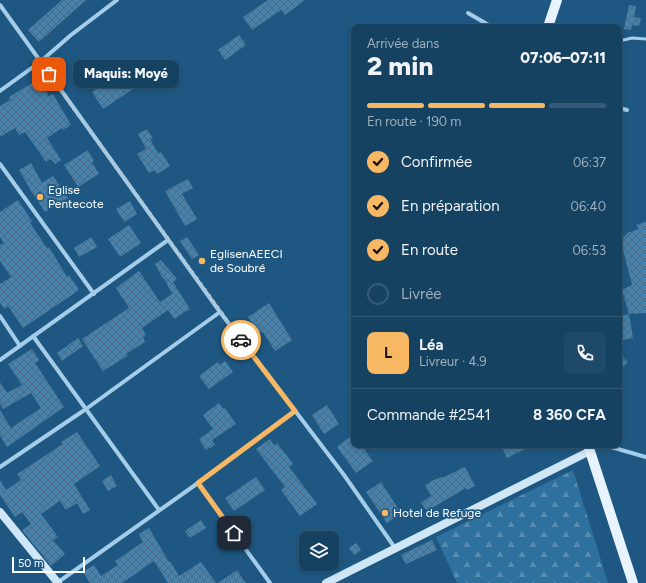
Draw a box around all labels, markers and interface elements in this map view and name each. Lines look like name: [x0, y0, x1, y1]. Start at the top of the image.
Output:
text: Arrivée dans: [367, 36, 439, 51]
text: 07:06–07:11: [520, 49, 606, 67]
text: 2 min: [367, 50, 433, 82]
pin: [32, 57, 66, 91]
callout: Maquis: Moyé: [73, 60, 179, 88]
icon: bag: [38, 63, 60, 85]
text: Maquis: Moyé: [84, 66, 168, 81]
text: En route · 190 m: [367, 114, 461, 129]
icon: check: [367, 151, 389, 173]
text: Confirmée: [401, 153, 472, 171]
text: 06:37: [573, 155, 606, 170]
place label: Eglise Pentecote: [48, 183, 104, 211]
marker: Eglise Pentecote: [35, 192, 45, 202]
icon: check: [367, 195, 389, 217]
text: En préparation: [401, 197, 500, 215]
text: 06:40: [571, 199, 606, 214]
icon: check: [367, 239, 389, 261]
text: En route: [401, 241, 458, 259]
text: 06:53: [572, 243, 606, 258]
place label: EglisenAEECI de Soubré: [210, 247, 283, 275]
marker: EglisenAEECI de Soubré: [197, 256, 207, 266]
text: Livrée: [401, 285, 442, 303]
courier: [221, 320, 261, 360]
icon: car: [230, 329, 252, 351]
button: phone: [564, 332, 606, 374]
text: Léa: [419, 336, 443, 354]
text: L: [384, 344, 392, 362]
text: Livreur · 4.9: [419, 354, 487, 369]
text: Commande #2541: [367, 406, 491, 424]
text: 8 360 CFA: [533, 406, 606, 424]
place label: Hotel de Refuge: [393, 506, 481, 520]
marker: Hotel de Refuge: [380, 508, 390, 518]
pin: [217, 516, 251, 550]
icon: home: [223, 522, 245, 544]
map controls: [299, 531, 339, 571]
button: layers: [299, 531, 339, 571]
scale bar: [12, 555, 85, 574]
text: 50 m: [18, 557, 43, 570]

